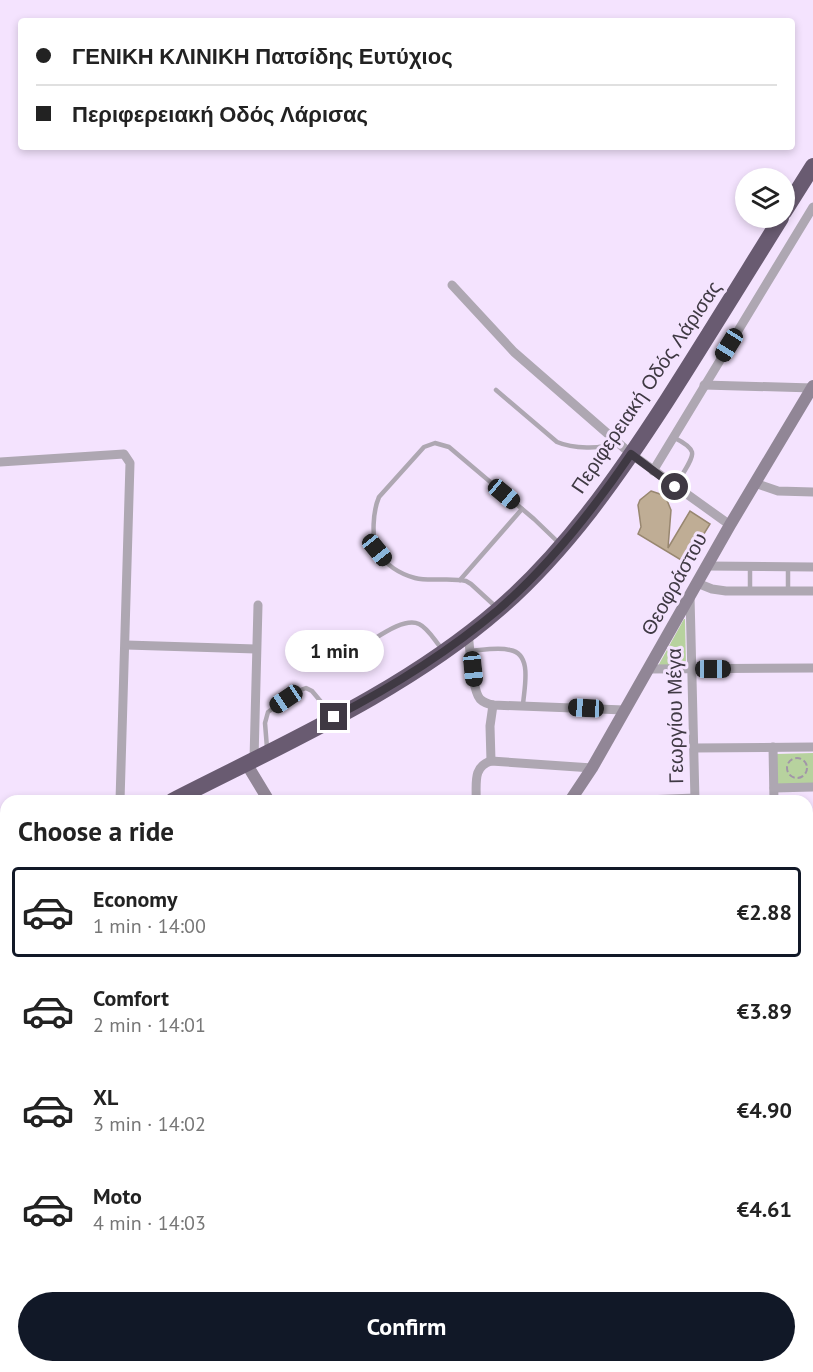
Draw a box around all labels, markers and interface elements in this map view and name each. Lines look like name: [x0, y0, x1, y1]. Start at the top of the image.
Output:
text: ΓΕΝΙΚΗ ΚΛΙΝΙΚΗ Πατσίδης Ευτύχιος: [72, 42, 453, 70]
text: Περιφερειακή Οδός Λάρισας: [72, 100, 368, 128]
map controls: [735, 168, 795, 228]
button: layers: [735, 168, 795, 228]
street label: Περιφερειακή Οδός Λάρισας: [565, 275, 727, 498]
car: [712, 325, 746, 365]
route start: [661, 473, 688, 500]
car: [484, 476, 524, 512]
street label: Θεοφράστου: [635, 528, 713, 640]
car: [359, 530, 395, 570]
callout: 1 min: [284, 630, 384, 672]
text: 1 min: [310, 638, 359, 664]
street label: Γεωργίου Μέγα: [661, 648, 689, 784]
car: [462, 650, 484, 688]
car: [695, 660, 731, 678]
car: [266, 681, 306, 717]
car: [568, 698, 604, 718]
route end: [320, 703, 347, 730]
text: Choose a ride: [18, 814, 174, 848]
icon: car: [21, 885, 75, 939]
text: Economy: [93, 885, 177, 913]
text: €2.88: [737, 898, 792, 926]
text: 1 min · 14:00: [93, 913, 206, 939]
icon: car: [21, 984, 75, 1038]
text: Comfort: [93, 984, 169, 1012]
text: €3.89: [737, 997, 792, 1025]
text: 2 min · 14:01: [93, 1012, 206, 1038]
icon: car: [21, 1083, 75, 1137]
text: XL: [93, 1083, 118, 1111]
text: €4.90: [737, 1096, 792, 1124]
text: 3 min · 14:02: [93, 1111, 206, 1137]
icon: car: [21, 1182, 75, 1236]
text: Moto: [93, 1182, 142, 1210]
text: €4.61: [737, 1195, 792, 1223]
text: 4 min · 14:03: [93, 1210, 206, 1236]
button: Confirm: [18, 1292, 795, 1361]

